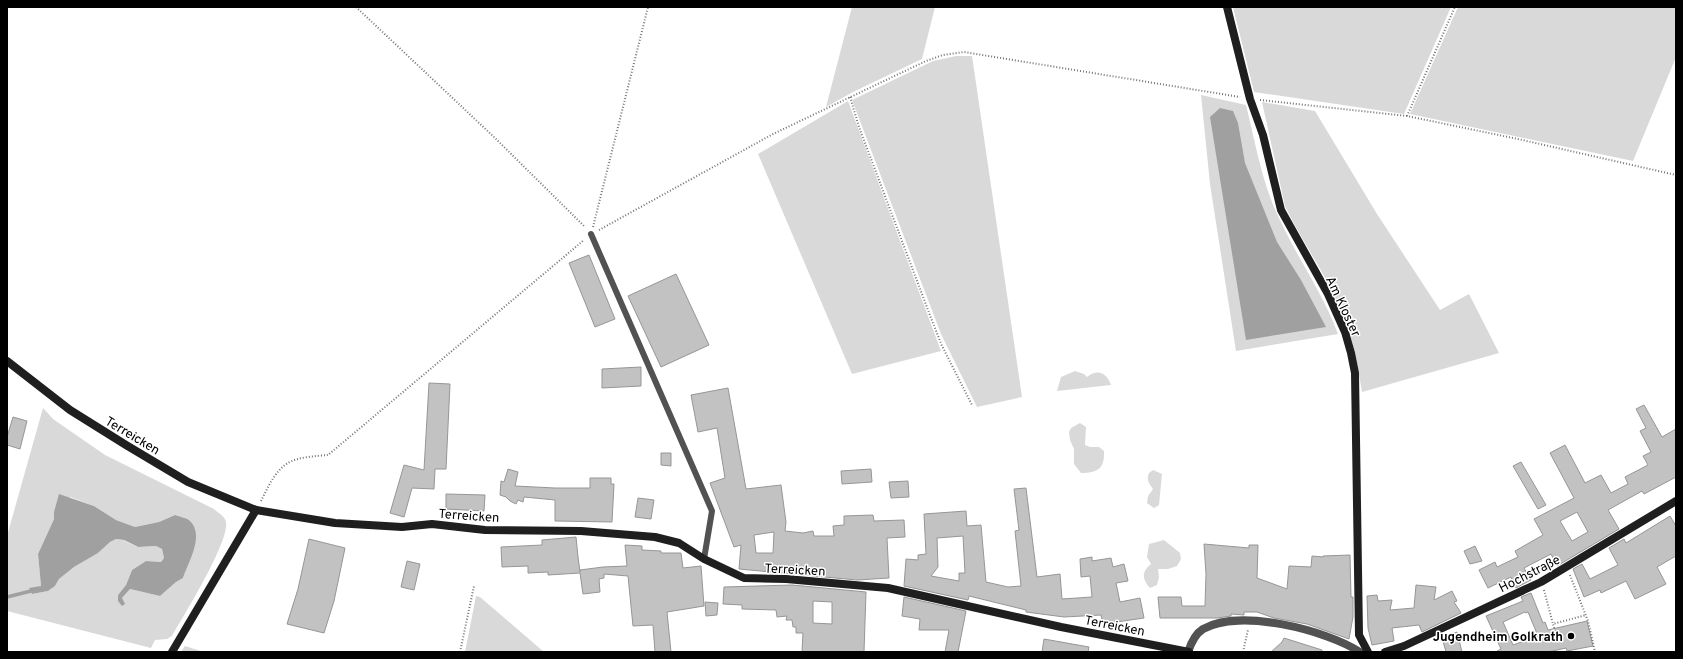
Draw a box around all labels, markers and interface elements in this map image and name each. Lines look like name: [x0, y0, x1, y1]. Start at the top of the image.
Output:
street label: Am Kloster: [1321, 274, 1363, 340]
street label: Terreicken: [102, 414, 162, 459]
street label: Terreicken: [438, 507, 500, 527]
street label: Hochstraße: [1497, 553, 1563, 597]
street label: Terreicken: [764, 561, 826, 581]
street label: Terreicken: [1083, 613, 1146, 641]
place label: Jugendheim Golkrath: [1433, 630, 1563, 646]
marker: Jugendheim Golkrath: [1566, 631, 1576, 641]

